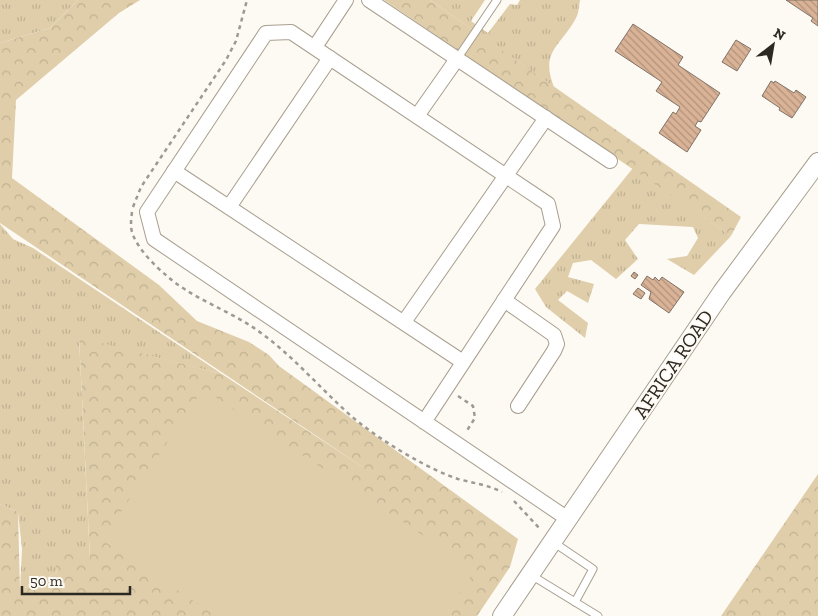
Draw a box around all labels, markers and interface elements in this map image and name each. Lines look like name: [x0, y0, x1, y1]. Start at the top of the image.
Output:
north arrow: [748, 20, 798, 70]
text: N: [770, 24, 789, 44]
street label: AFRICA ROAD: [628, 305, 718, 423]
scale bar: [22, 564, 130, 596]
text: 50 m: [30, 572, 63, 590]

